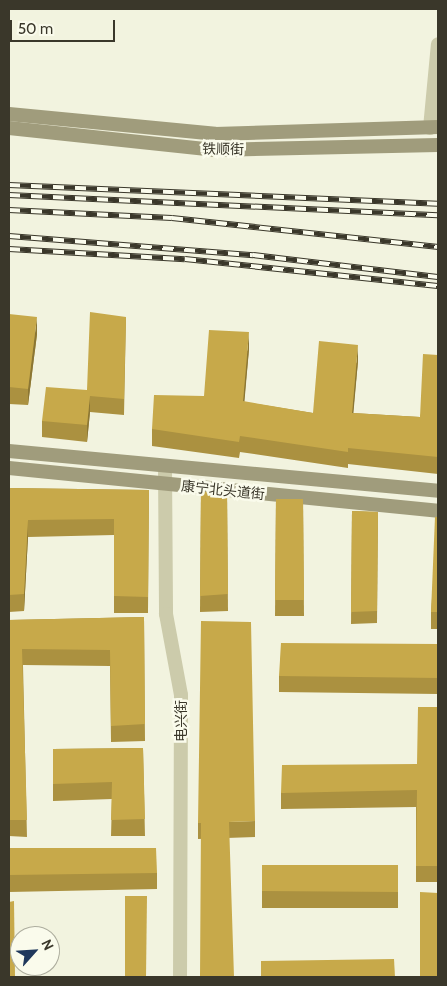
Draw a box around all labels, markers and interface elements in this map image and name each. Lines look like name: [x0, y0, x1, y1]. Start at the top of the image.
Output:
scale bar: [12, 10, 118, 42]
text: 50 m: [18, 20, 53, 38]
street label: 铁顺街: [202, 140, 244, 158]
street label: 康宁北头道街: [180, 477, 266, 503]
street label: 电兴街: [173, 700, 189, 742]
north arrow: [10, 926, 60, 976]
text: N: [37, 936, 58, 953]

